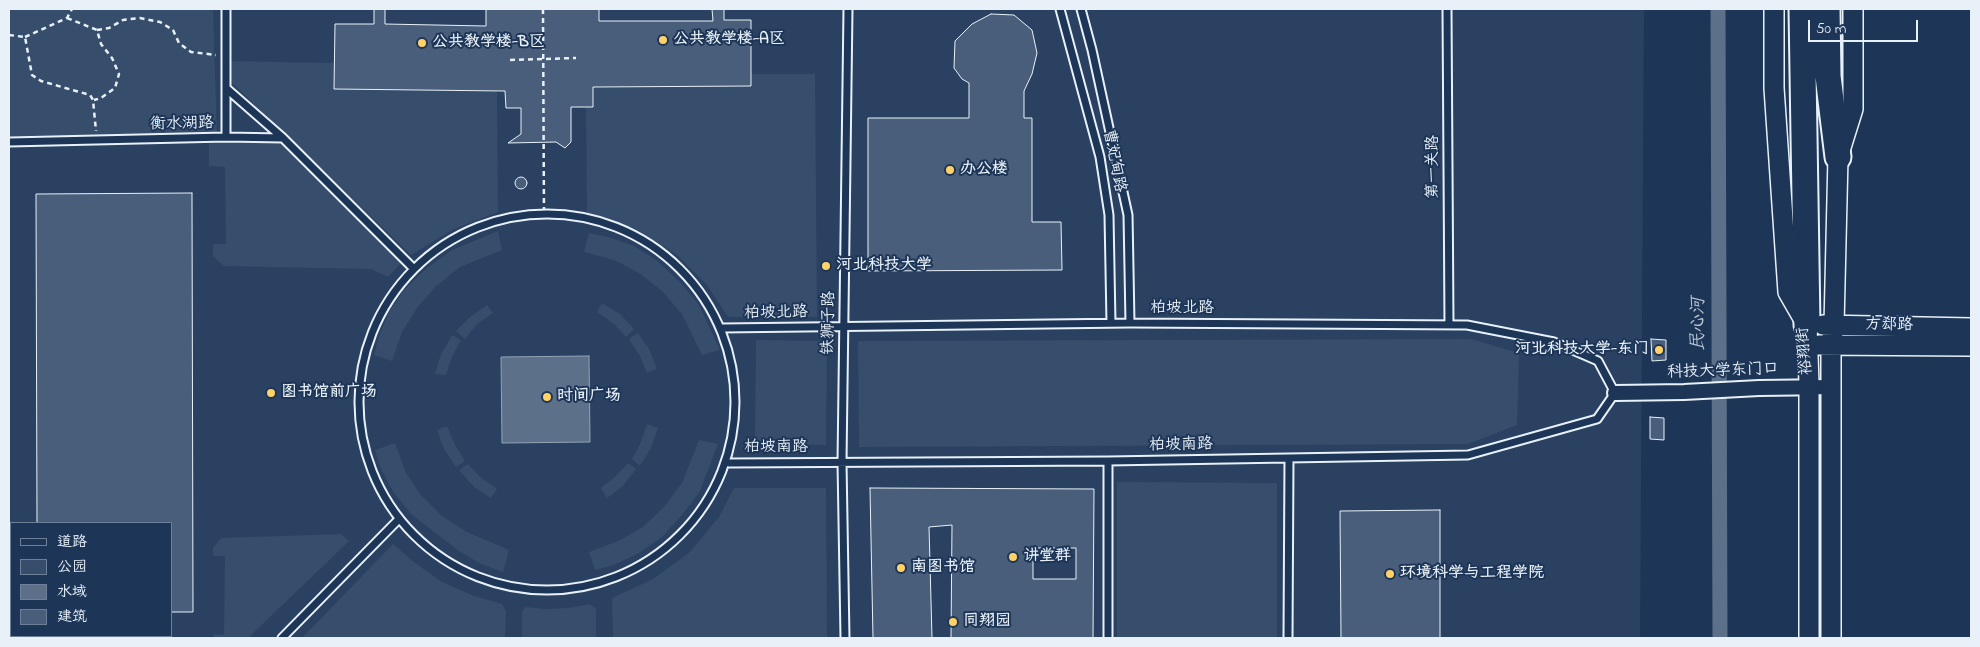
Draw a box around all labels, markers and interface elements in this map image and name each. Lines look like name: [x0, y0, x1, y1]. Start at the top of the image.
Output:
scale bar: [1810, 10, 1920, 42]
text: 50 m: [1816, 18, 1846, 40]
place label: 公共教学楼-A区: [673, 30, 785, 50]
place label: 公共教学楼-B区: [432, 33, 545, 53]
marker: 公共教学楼-A区: [657, 34, 669, 46]
marker: 公共教学楼-B区: [416, 37, 428, 49]
street label: 衡水湖路: [150, 115, 214, 135]
street label: 曹妃甸路: [1097, 128, 1129, 194]
street label: 第一关路: [1424, 135, 1444, 199]
place label: 办公楼: [960, 160, 1008, 180]
marker: 办公楼: [944, 164, 956, 176]
place label: 河北科技大学: [836, 256, 932, 276]
marker: 河北科技大学: [820, 260, 832, 272]
street label: 铁狮子路: [820, 291, 840, 355]
water label: 民心河: [1689, 297, 1711, 351]
street label: 柏坡北路: [1150, 299, 1214, 319]
street label: 柏坡北路: [744, 304, 808, 324]
street label: 方郄路: [1865, 316, 1913, 336]
street label: 裕翔街: [1794, 326, 1818, 376]
place label: 河北科技大学-东门: [1515, 340, 1649, 360]
marker: 河北科技大学-东门: [1653, 344, 1665, 356]
street label: 科技大学东门口: [1667, 360, 1779, 384]
place label: 图书馆前广场: [281, 383, 377, 403]
marker: 图书馆前广场: [265, 387, 277, 399]
place label: 时间广场: [557, 387, 621, 407]
marker: 时间广场: [541, 391, 553, 403]
street label: 柏坡南路: [1149, 436, 1213, 456]
street label: 柏坡南路: [744, 438, 808, 458]
legend: [10, 522, 172, 637]
text: 道路: [57, 531, 87, 553]
place label: 讲堂群: [1023, 547, 1071, 567]
marker: 讲堂群: [1007, 551, 1019, 563]
text: 公园: [57, 556, 87, 578]
place label: 南图书馆: [911, 558, 975, 578]
marker: 南图书馆: [895, 562, 907, 574]
place label: 环境科学与工程学院: [1400, 564, 1544, 584]
marker: 环境科学与工程学院: [1384, 568, 1396, 580]
text: 水域: [57, 581, 87, 603]
text: 建筑: [57, 606, 87, 628]
place label: 同翔园: [963, 612, 1011, 632]
marker: 同翔园: [947, 616, 959, 628]

